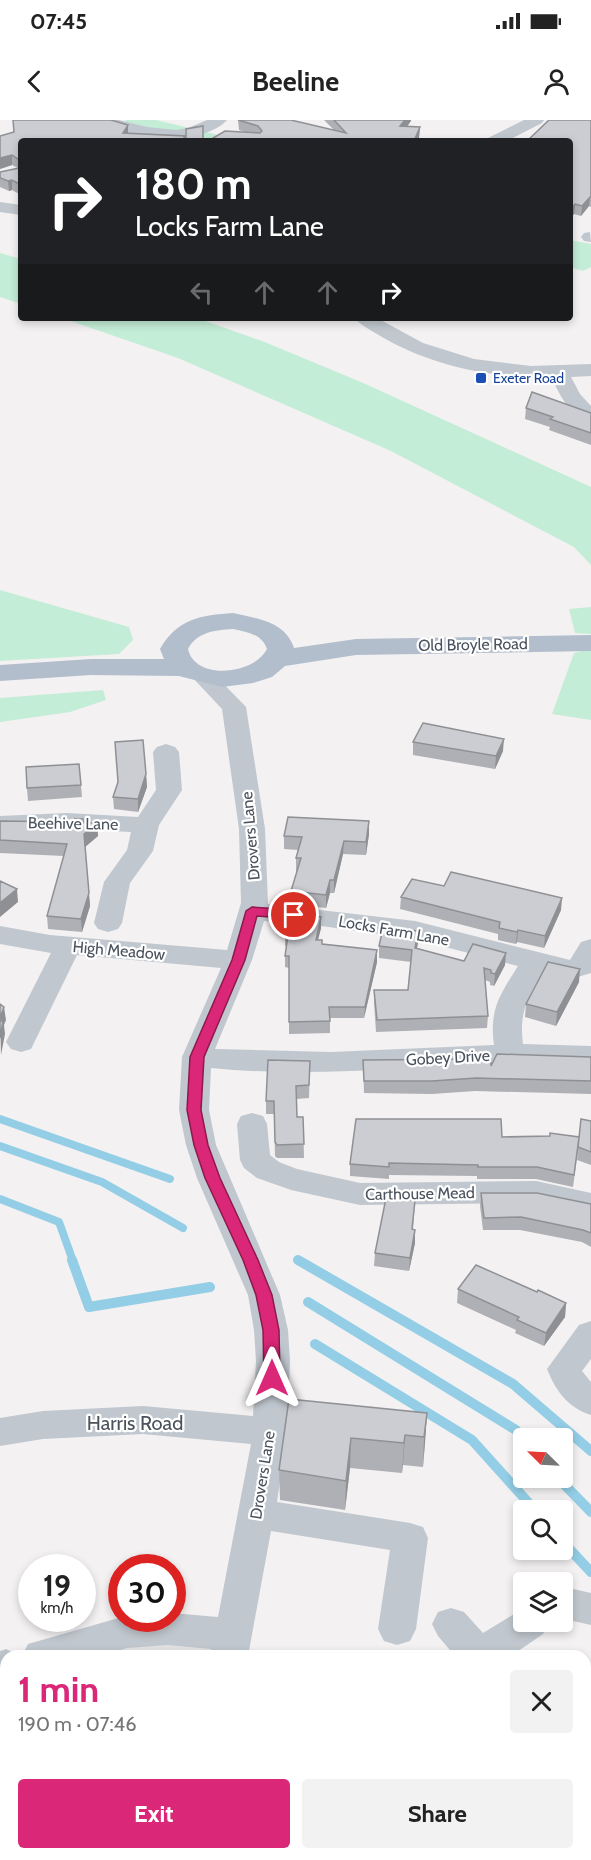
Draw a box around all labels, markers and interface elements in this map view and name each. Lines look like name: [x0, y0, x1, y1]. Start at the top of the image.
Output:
text: 07:45: [30, 8, 87, 35]
icon: back: [18, 65, 51, 98]
text: Beeline: [252, 65, 339, 98]
icon: person: [540, 65, 573, 98]
text: 180 m: [135, 158, 251, 210]
icon: right: [36, 162, 114, 240]
text: Locks Farm Lane: [135, 210, 324, 243]
icon: left: [185, 276, 218, 309]
icon: ahead: [248, 276, 281, 309]
icon: ahead: [311, 276, 344, 309]
icon: right: [374, 276, 407, 309]
place label: Exeter Road: [493, 369, 564, 387]
marker: Exeter Road: [474, 371, 488, 385]
street label: Old Broyle Road: [418, 634, 528, 655]
street label: Drovers Lane: [237, 791, 264, 881]
street label: Beehive Lane: [28, 813, 118, 834]
pin: [268, 889, 319, 940]
icon: arrive: [277, 898, 310, 931]
street label: Locks Farm Lane: [337, 911, 451, 950]
street label: High Meadow: [72, 937, 166, 964]
street label: Gobey Drive: [406, 1046, 490, 1069]
street label: Carthouse Mead: [365, 1183, 475, 1204]
position arrow: [240, 1346, 304, 1410]
street label: Harris Road: [87, 1411, 183, 1435]
north arrow: [513, 1428, 573, 1488]
map controls: [513, 1428, 573, 1632]
street label: Drovers Lane: [246, 1430, 279, 1521]
button: search: [513, 1500, 573, 1560]
speed limit sign: 30: [108, 1554, 186, 1632]
text: 19: [43, 1567, 71, 1604]
button: layers: [513, 1572, 573, 1632]
text: km/h: [41, 1599, 73, 1617]
text: 1 min: [18, 1667, 99, 1711]
button: close: [510, 1670, 573, 1733]
text: 190 m · 07:46: [18, 1712, 137, 1736]
button: Exit: [18, 1779, 290, 1848]
button: Share: [302, 1779, 573, 1848]

